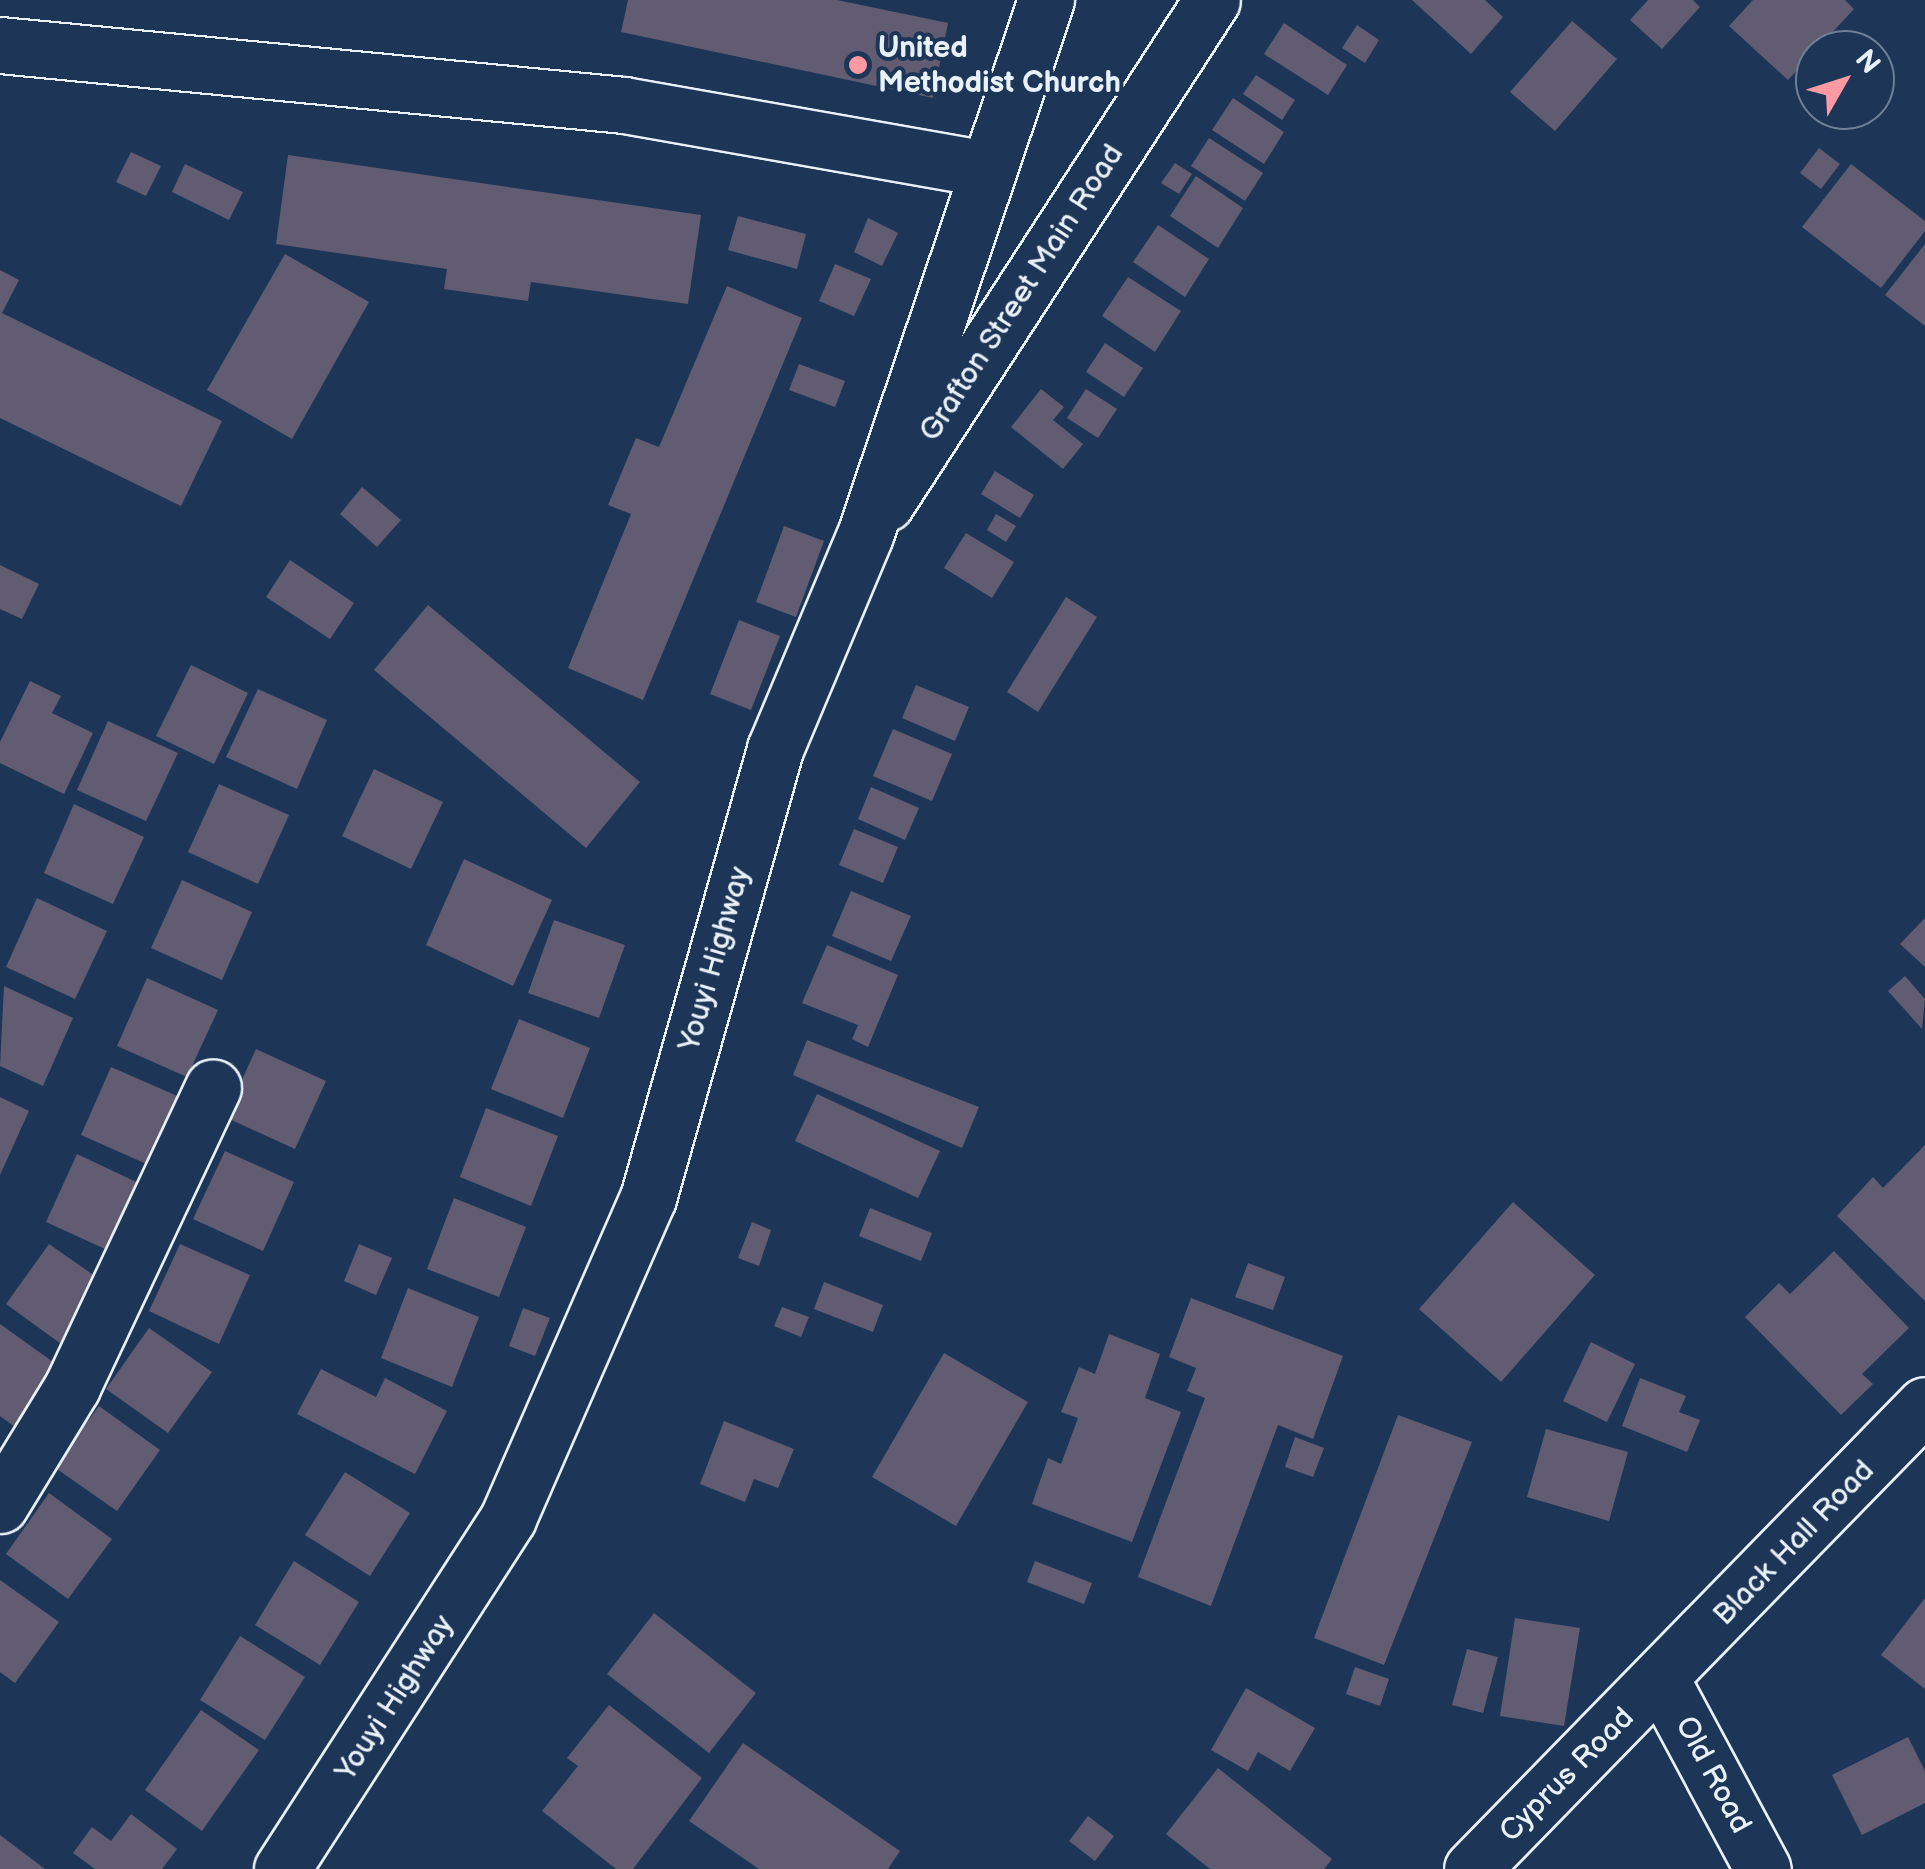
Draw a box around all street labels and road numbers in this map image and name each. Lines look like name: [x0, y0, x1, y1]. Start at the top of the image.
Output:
street label: Grafton Street Main Road: [912, 138, 1132, 448]
street label: Youyi Highway: [671, 863, 759, 1055]
street label: Black Hall Road: [1706, 1453, 1882, 1633]
street label: Youyi Highway: [328, 1608, 462, 1788]
street label: Cyprus Road: [1492, 1700, 1642, 1850]
street label: Old Road: [1667, 1710, 1759, 1840]

